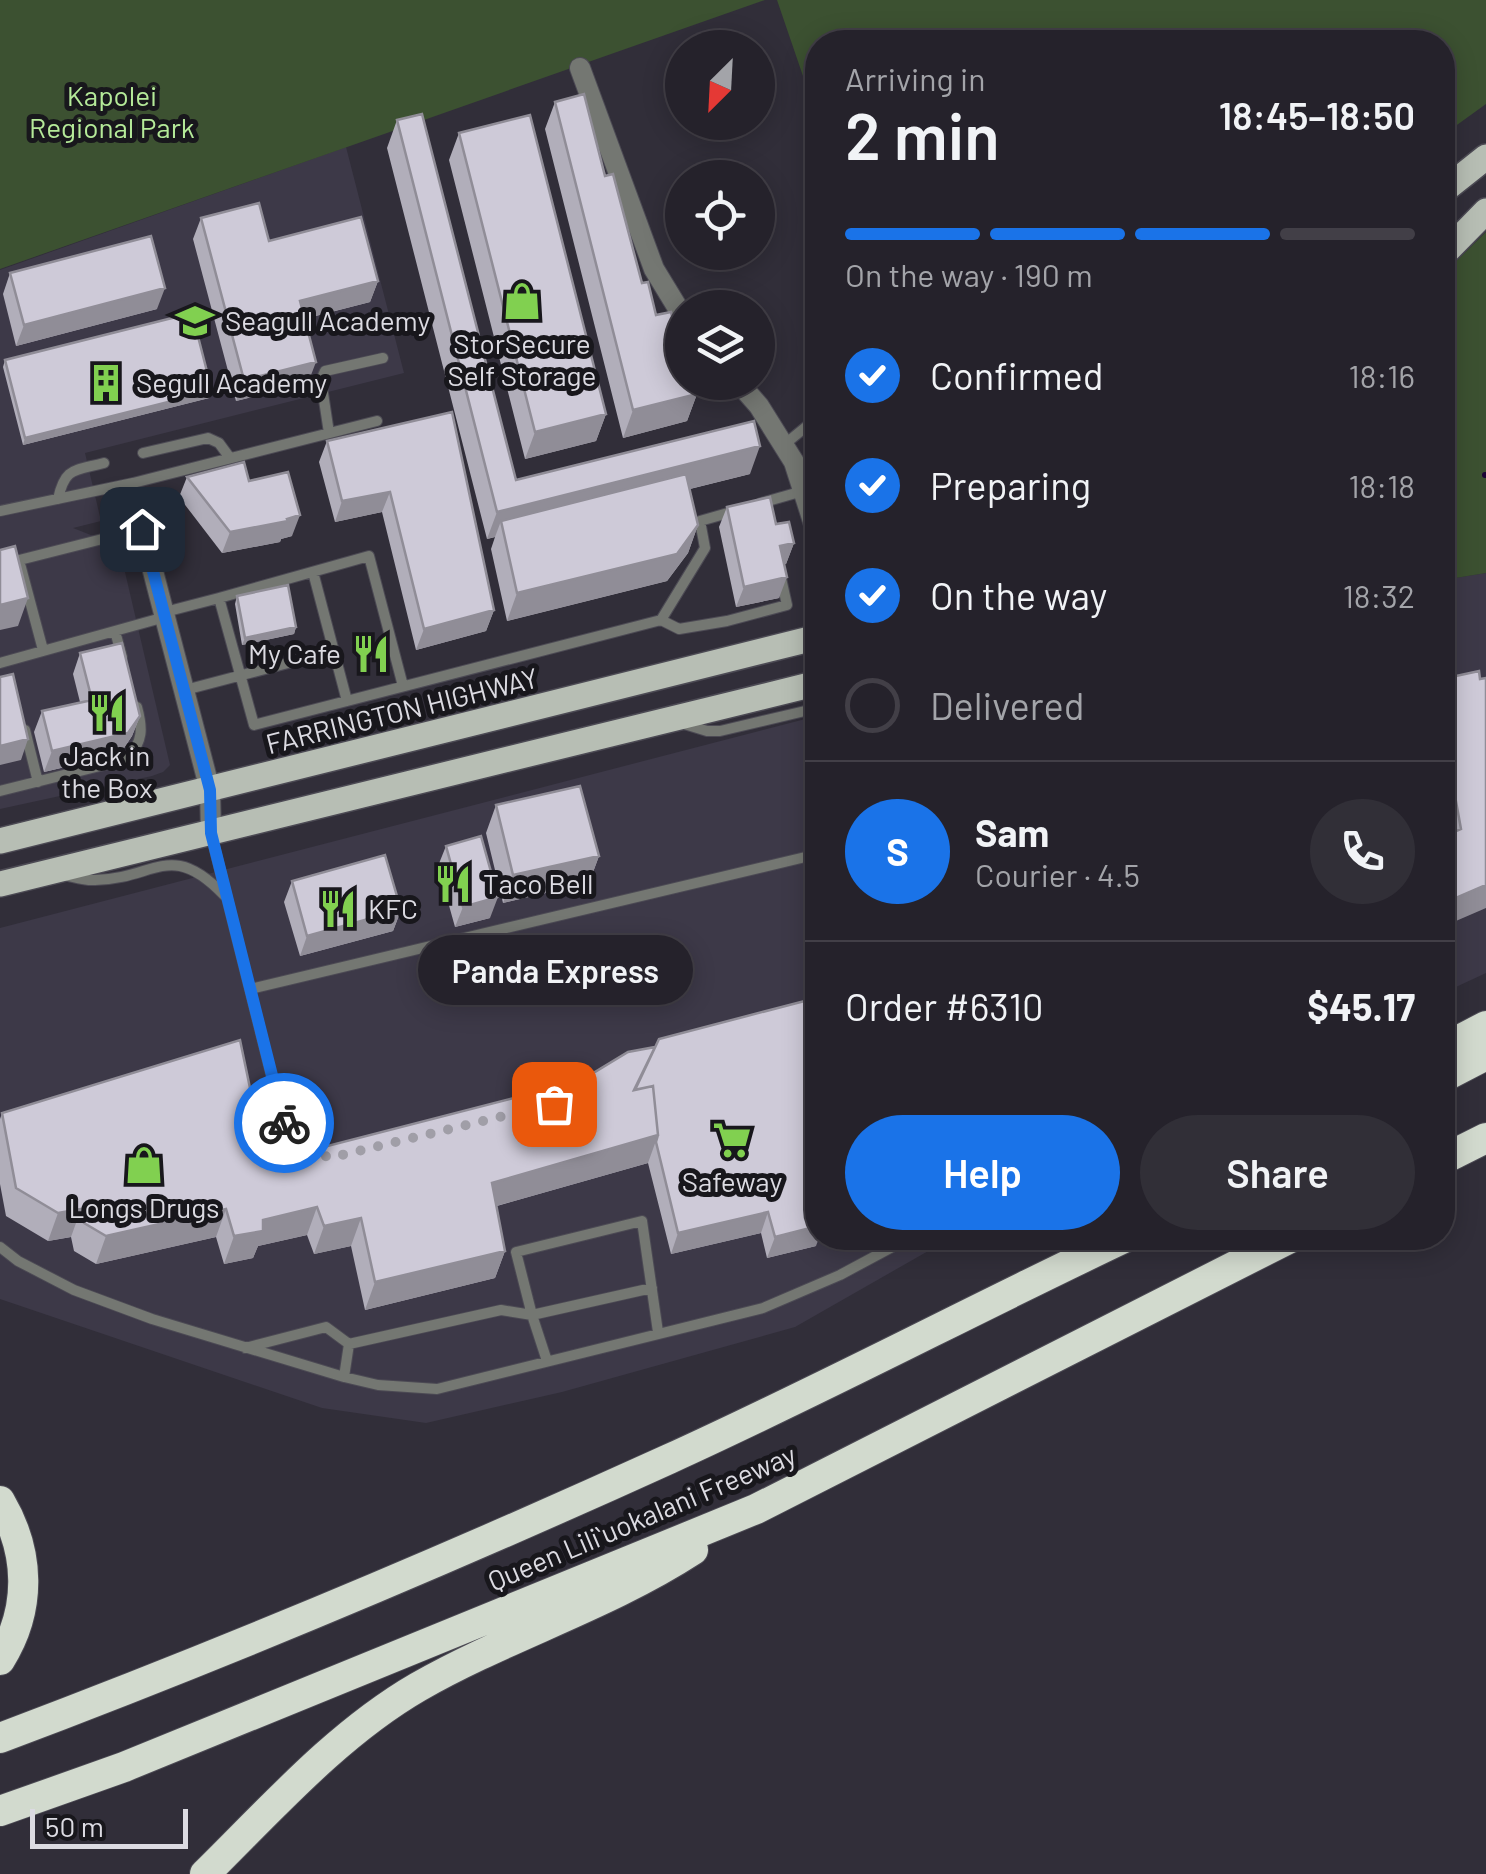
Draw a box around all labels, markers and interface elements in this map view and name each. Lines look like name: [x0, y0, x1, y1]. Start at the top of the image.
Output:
north arrow: [665, 30, 775, 140]
map controls: [665, 30, 775, 400]
text: Arriving in: [845, 59, 985, 97]
park label: Kapolei Regional Park: [29, 78, 195, 144]
text: 18:45–18:50: [1219, 92, 1415, 138]
text: 2 min: [845, 95, 1000, 173]
button: locate: [665, 160, 775, 270]
text: On the way · 190 m: [845, 255, 1093, 293]
shop icon: StorSecure Self Storage: [501, 280, 543, 322]
button: layers: [665, 290, 775, 400]
school or university icon: Seagull Academy: [174, 300, 216, 342]
place label: Seagull Academy: [225, 303, 431, 337]
place label: StorSecure Self Storage: [447, 326, 597, 392]
icon: check: [845, 348, 900, 403]
text: Confirmed: [930, 352, 1103, 398]
text: 18:16: [1349, 356, 1415, 394]
building icon: Segull Academy: [85, 362, 127, 404]
place label: Segull Academy: [136, 365, 327, 399]
icon: check: [845, 458, 900, 513]
text: Preparing: [930, 462, 1091, 508]
text: 18:18: [1348, 466, 1415, 504]
pin: [100, 487, 185, 572]
icon: home: [115, 502, 170, 557]
icon: check: [845, 568, 900, 623]
text: On the way: [930, 572, 1107, 618]
text: 18:32: [1343, 576, 1415, 614]
restaurant icon: My Cafe: [350, 633, 392, 675]
place label: My Cafe: [248, 636, 341, 670]
street label: FARRINGTON HIGHWAY: [262, 660, 541, 760]
text: Delivered: [930, 682, 1084, 728]
restaurant icon: Jack in the Box: [86, 692, 128, 734]
place label: Jack in the Box: [61, 738, 153, 804]
button: phone: [1310, 799, 1415, 904]
text: Sam: [975, 809, 1049, 855]
text: S: [886, 828, 909, 874]
text: Courier · 4.5: [975, 855, 1140, 893]
restaurant icon: Taco Bell: [432, 863, 474, 905]
place label: Taco Bell: [483, 866, 594, 900]
restaurant icon: KFC: [317, 888, 359, 930]
place label: KFC: [368, 891, 418, 925]
callout: Panda Express: [416, 934, 692, 1004]
text: Panda Express: [452, 951, 659, 989]
text: Order #6310: [845, 983, 1043, 1029]
text: $45.17: [1307, 983, 1415, 1029]
pin: [512, 1062, 597, 1147]
courier: [234, 1073, 334, 1173]
icon: bag: [527, 1077, 582, 1132]
icon: bike: [257, 1096, 312, 1151]
button: Help: [845, 1115, 1120, 1230]
button: Share: [1140, 1115, 1415, 1230]
supermarket icon: Safeway: [711, 1119, 753, 1161]
shop icon: Longs Drugs: [123, 1144, 165, 1186]
place label: Safeway: [682, 1164, 782, 1198]
place label: Longs Drugs: [69, 1190, 219, 1224]
street label: Queen Liliʻuokalani Freeway: [483, 1437, 801, 1597]
scale bar: [30, 1804, 188, 1848]
text: 50 m: [45, 1809, 104, 1843]

